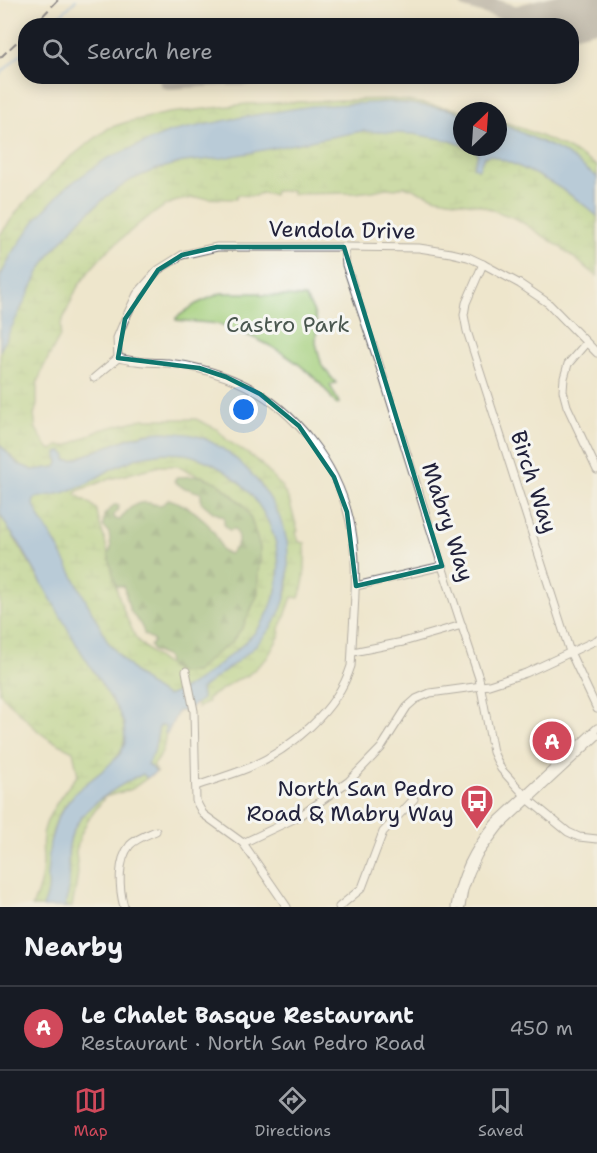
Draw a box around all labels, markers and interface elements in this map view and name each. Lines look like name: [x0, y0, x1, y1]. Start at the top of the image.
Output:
search box: [18, 18, 579, 84]
icon: search: [39, 35, 72, 68]
text: Search here: [87, 37, 213, 66]
north arrow: [453, 102, 507, 156]
street label: Vendola Drive: [268, 214, 416, 246]
park label: Castro Park: [226, 310, 350, 339]
your location: [229, 395, 258, 424]
street label: Birch Way: [504, 427, 564, 537]
street label: Mabry Way: [415, 459, 481, 585]
pin: A: [532, 718, 572, 764]
place label: North San Pedro Road & Mabry Way: [246, 774, 454, 828]
bus stop icon: North San Pedro Road & Mabry Way: [459, 783, 495, 830]
text: Nearby: [24, 929, 123, 964]
text: Le Chalet Basque Restaurant: [81, 1001, 414, 1030]
text: A: [36, 1015, 51, 1041]
text: 450 m: [509, 1015, 573, 1041]
text: Restaurant · North San Pedro Road: [81, 1030, 425, 1056]
tab: Map: [74, 1084, 108, 1141]
tab: Directions: [255, 1084, 331, 1141]
tab: Saved: [478, 1084, 524, 1141]

